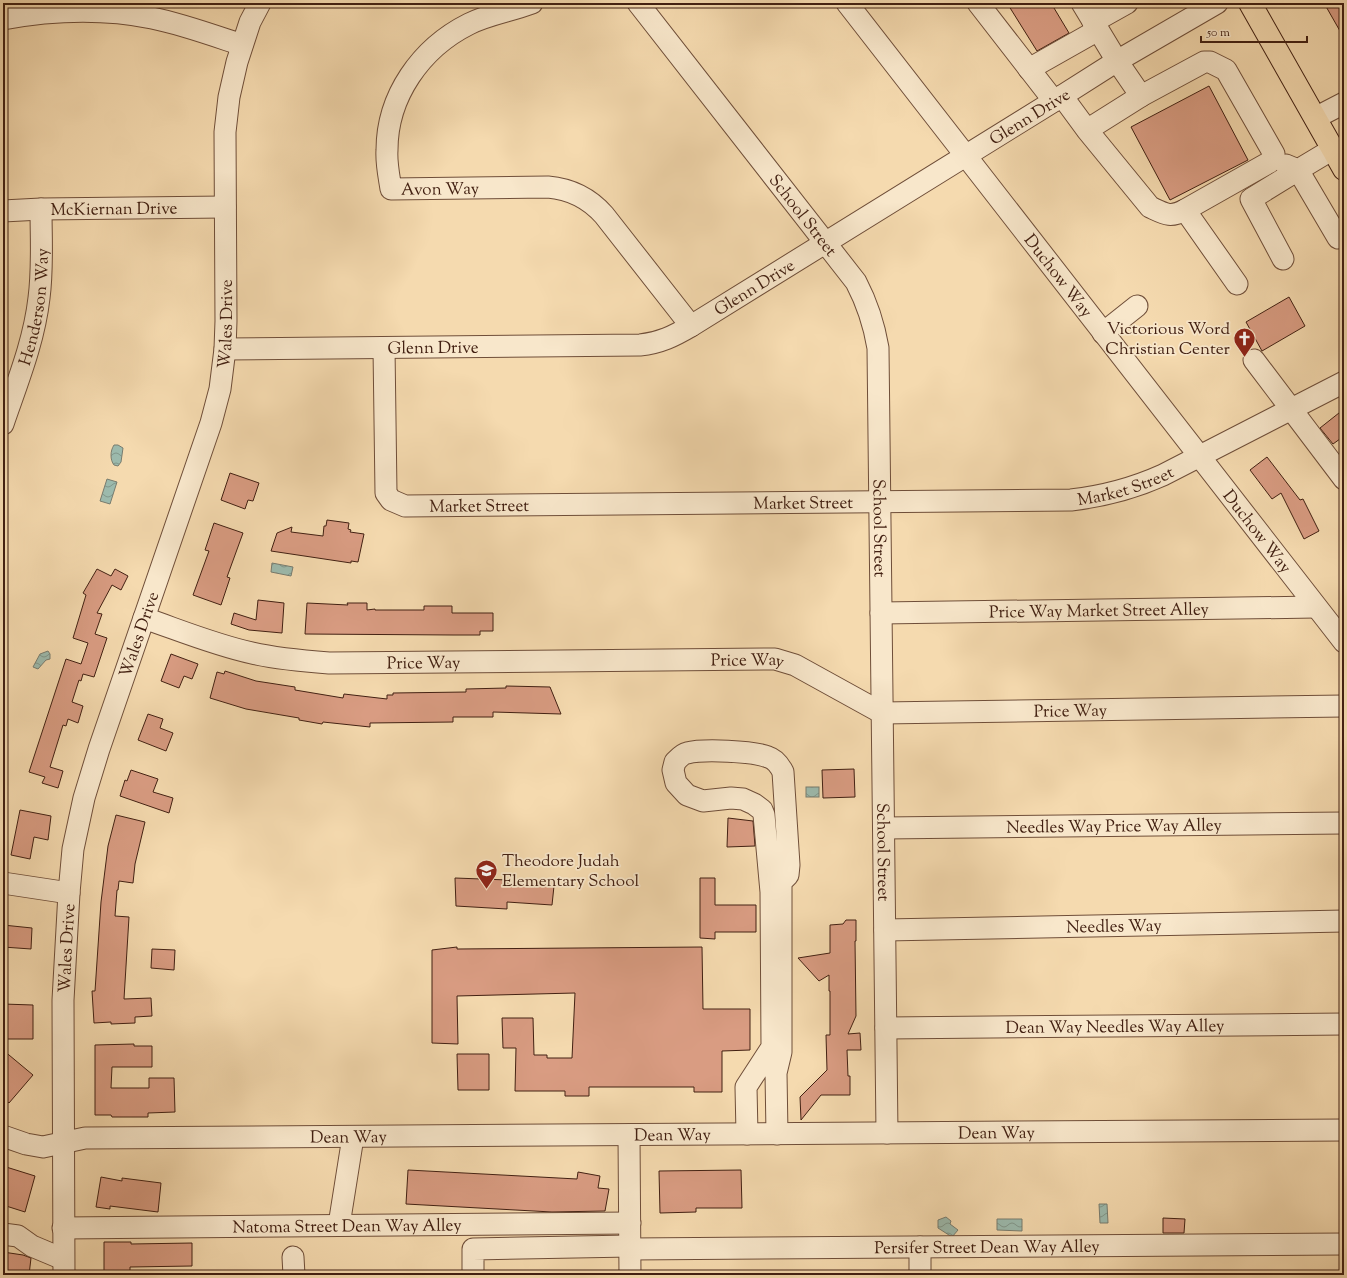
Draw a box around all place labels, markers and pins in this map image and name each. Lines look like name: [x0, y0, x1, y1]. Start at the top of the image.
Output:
place label: Victorious Word Christian Center: [1105, 318, 1231, 362]
church icon: Victorious Word Christian Center: [1232, 325, 1258, 358]
place label: Theodore Judah Elementary School: [502, 850, 639, 894]
school or university icon: Theodore Judah Elementary School: [473, 857, 499, 890]

